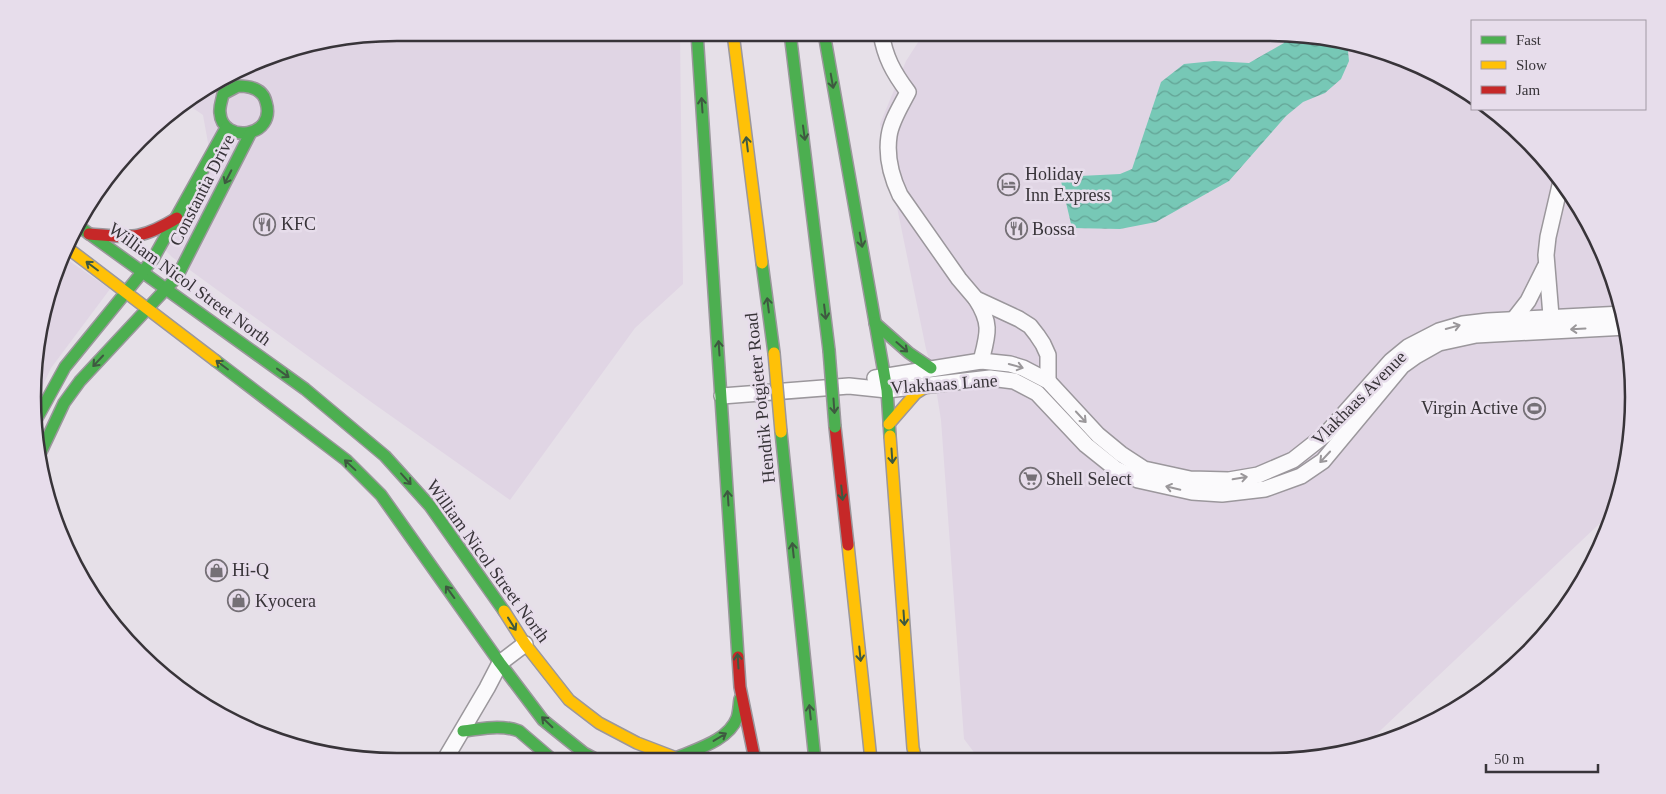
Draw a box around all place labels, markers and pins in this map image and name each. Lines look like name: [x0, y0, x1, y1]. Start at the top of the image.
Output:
place label: Holiday Inn Express: [1025, 164, 1110, 205]
hotel icon: Holiday Inn Express: [997, 172, 1021, 196]
restaurant icon: KFC: [253, 212, 277, 236]
place label: KFC: [281, 214, 316, 234]
restaurant icon: Bossa: [1004, 217, 1028, 241]
place label: Bossa: [1032, 219, 1075, 239]
sports icon: Virgin Active: [1522, 396, 1546, 420]
place label: Virgin Active: [1421, 398, 1518, 418]
supermarket icon: Shell Select: [1018, 467, 1042, 491]
place label: Shell Select: [1046, 469, 1131, 489]
shop icon: Hi-Q: [204, 558, 228, 582]
place label: Hi-Q: [232, 560, 269, 580]
shop icon: Kyocera: [227, 589, 251, 613]
place label: Kyocera: [255, 591, 316, 611]

